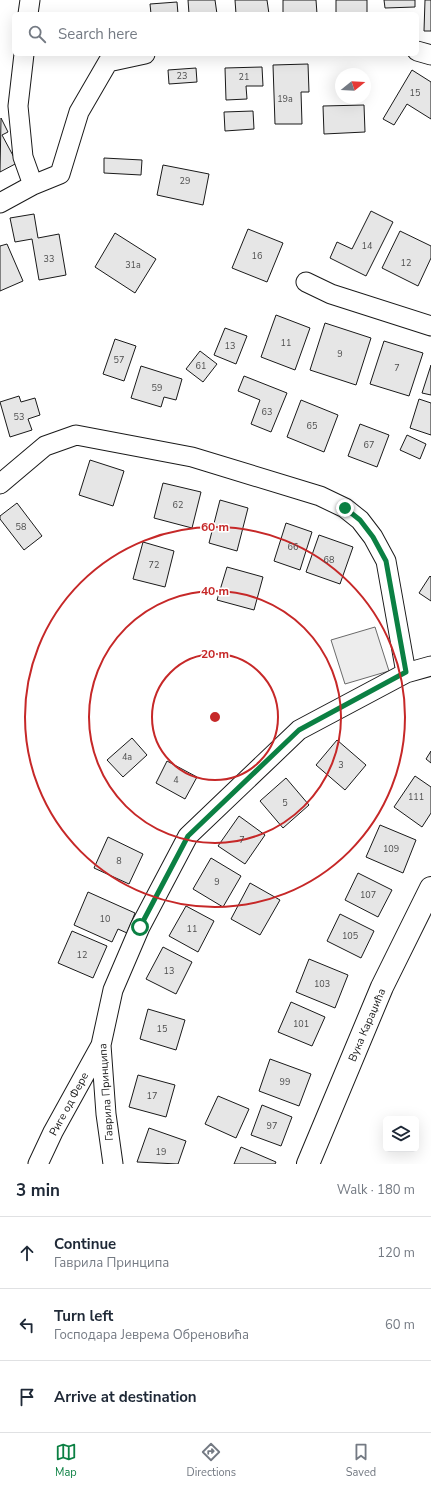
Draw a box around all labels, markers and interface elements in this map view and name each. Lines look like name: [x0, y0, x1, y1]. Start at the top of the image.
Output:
search box: [12, 12, 419, 56]
icon: search: [26, 23, 48, 45]
text: Search here: [58, 24, 138, 44]
north arrow: [335, 68, 371, 104]
house number: 23: [177, 70, 187, 82]
house number: 21: [239, 71, 249, 83]
house number: 15: [410, 87, 420, 99]
house number: 19a: [277, 93, 293, 105]
house number: 29: [180, 175, 190, 187]
house number: 14: [362, 240, 373, 252]
house number: 16: [252, 250, 262, 262]
house number: 33: [44, 253, 54, 265]
house number: 12: [401, 257, 411, 269]
house number: 31a: [125, 259, 141, 271]
house number: 11: [281, 337, 291, 349]
house number: 13: [225, 340, 235, 352]
house number: 9: [337, 348, 343, 360]
house number: 57: [114, 354, 124, 366]
house number: 61: [196, 360, 206, 372]
house number: 7: [394, 362, 400, 374]
house number: 59: [152, 382, 162, 394]
house number: 63: [262, 406, 272, 418]
house number: 53: [14, 411, 24, 423]
house number: 65: [307, 420, 317, 432]
house number: 67: [364, 439, 374, 451]
house number: 62: [173, 499, 183, 511]
route end: [336, 499, 354, 517]
text: 60 m: [201, 519, 229, 535]
house number: 58: [16, 521, 26, 533]
house number: 66: [288, 541, 298, 553]
house number: 68: [324, 554, 334, 566]
house number: 72: [149, 559, 159, 571]
text: 40 m: [201, 583, 229, 599]
text: 20 m: [201, 646, 229, 662]
centre of rings: [208, 710, 222, 724]
house number: 4a: [122, 751, 132, 763]
house number: 3: [338, 759, 344, 771]
house number: 4: [173, 774, 179, 786]
house number: 111: [408, 791, 424, 803]
house number: 5: [282, 797, 288, 809]
house number: 7: [239, 834, 245, 846]
house number: 109: [383, 843, 399, 855]
house number: 8: [116, 855, 122, 867]
house number: 9: [214, 876, 220, 888]
house number: 107: [360, 889, 376, 901]
house number: 10: [100, 913, 110, 925]
route start: [131, 918, 149, 936]
house number: 11: [187, 923, 197, 935]
house number: 105: [342, 930, 358, 942]
house number: 12: [77, 949, 87, 961]
house number: 13: [164, 965, 174, 977]
house number: 103: [314, 978, 330, 990]
street label: Вука Караџића: [345, 986, 389, 1064]
house number: 101: [293, 1018, 309, 1030]
house number: 15: [157, 1023, 167, 1035]
street label: Гаврила Принципа: [95, 1043, 117, 1141]
street label: Риге од Фере: [46, 1069, 92, 1139]
house number: 99: [280, 1076, 290, 1088]
house number: 17: [147, 1090, 157, 1102]
map controls: [383, 1116, 419, 1152]
button: layers: [383, 1116, 419, 1152]
house number: 97: [267, 1120, 277, 1132]
house number: 19: [156, 1146, 166, 1158]
text: 3 min: [16, 1179, 60, 1202]
text: Walk · 180 m: [337, 1181, 415, 1199]
text: Continue: [54, 1234, 116, 1254]
icon: ahead: [16, 1242, 38, 1264]
text: 120 m: [377, 1244, 415, 1262]
text: Гаврила Принципа: [54, 1254, 169, 1272]
text: Turn left: [54, 1306, 113, 1326]
icon: left: [16, 1314, 38, 1336]
text: 60 m: [385, 1316, 415, 1334]
text: Господара Јеврема Обреновића: [54, 1326, 249, 1344]
icon: arrive: [16, 1386, 38, 1408]
text: Arrive at destination: [54, 1387, 197, 1407]
tab: Map: [55, 1441, 77, 1480]
tab: Directions: [187, 1441, 236, 1480]
tab: Saved: [346, 1441, 376, 1480]

